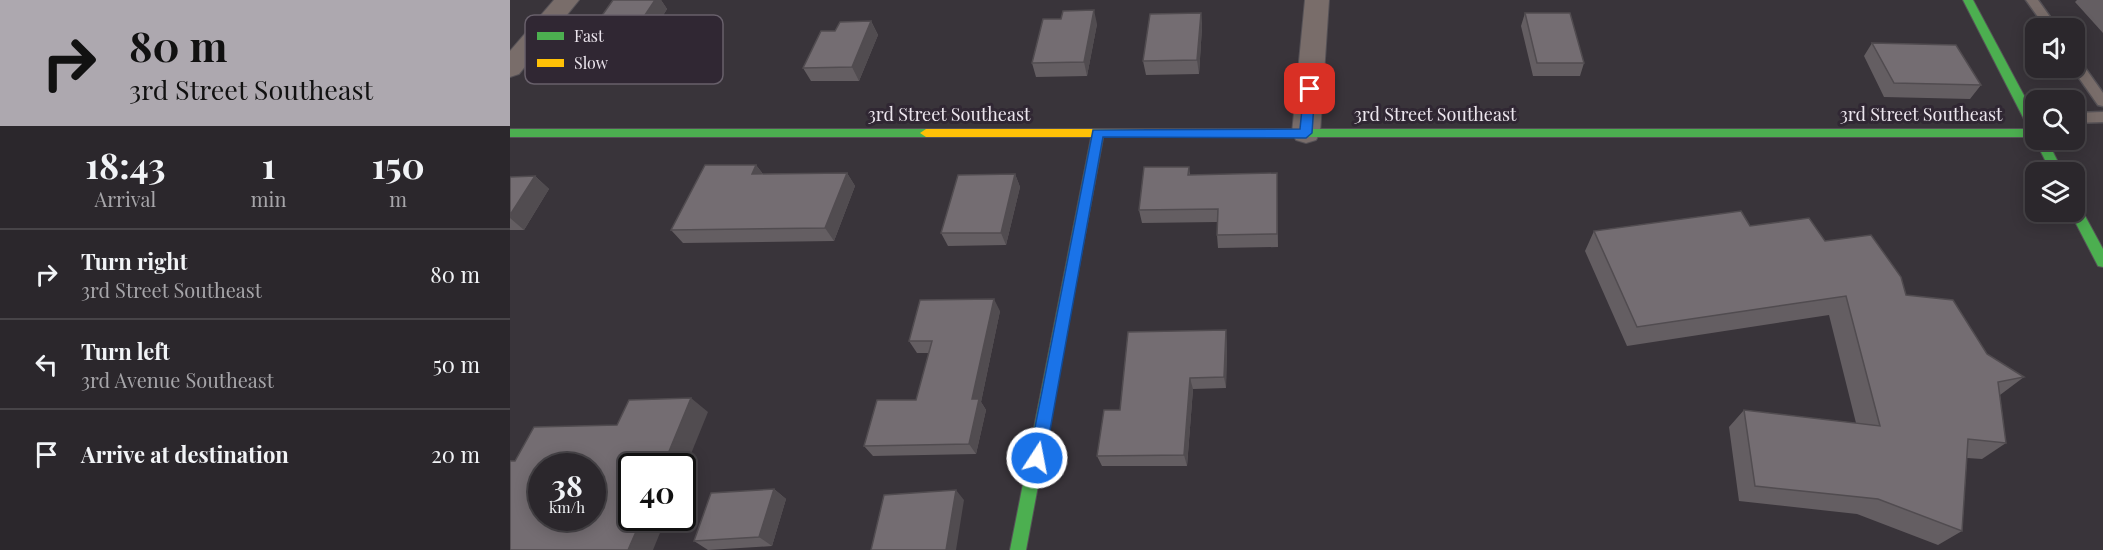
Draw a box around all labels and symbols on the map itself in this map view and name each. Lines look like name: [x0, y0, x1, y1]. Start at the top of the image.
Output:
legend: [525, 15, 723, 84]
text: Fast: [574, 25, 604, 46]
text: Slow: [574, 52, 609, 73]
pin: [1284, 63, 1335, 114]
street label: 3rd Street Southeast: [868, 102, 1031, 126]
street label: 3rd Street Southeast: [1354, 102, 1517, 126]
street label: 3rd Street Southeast: [1840, 102, 2003, 126]
position arrow: [1005, 426, 1069, 490]
speed limit sign: 40: [618, 453, 696, 531]

